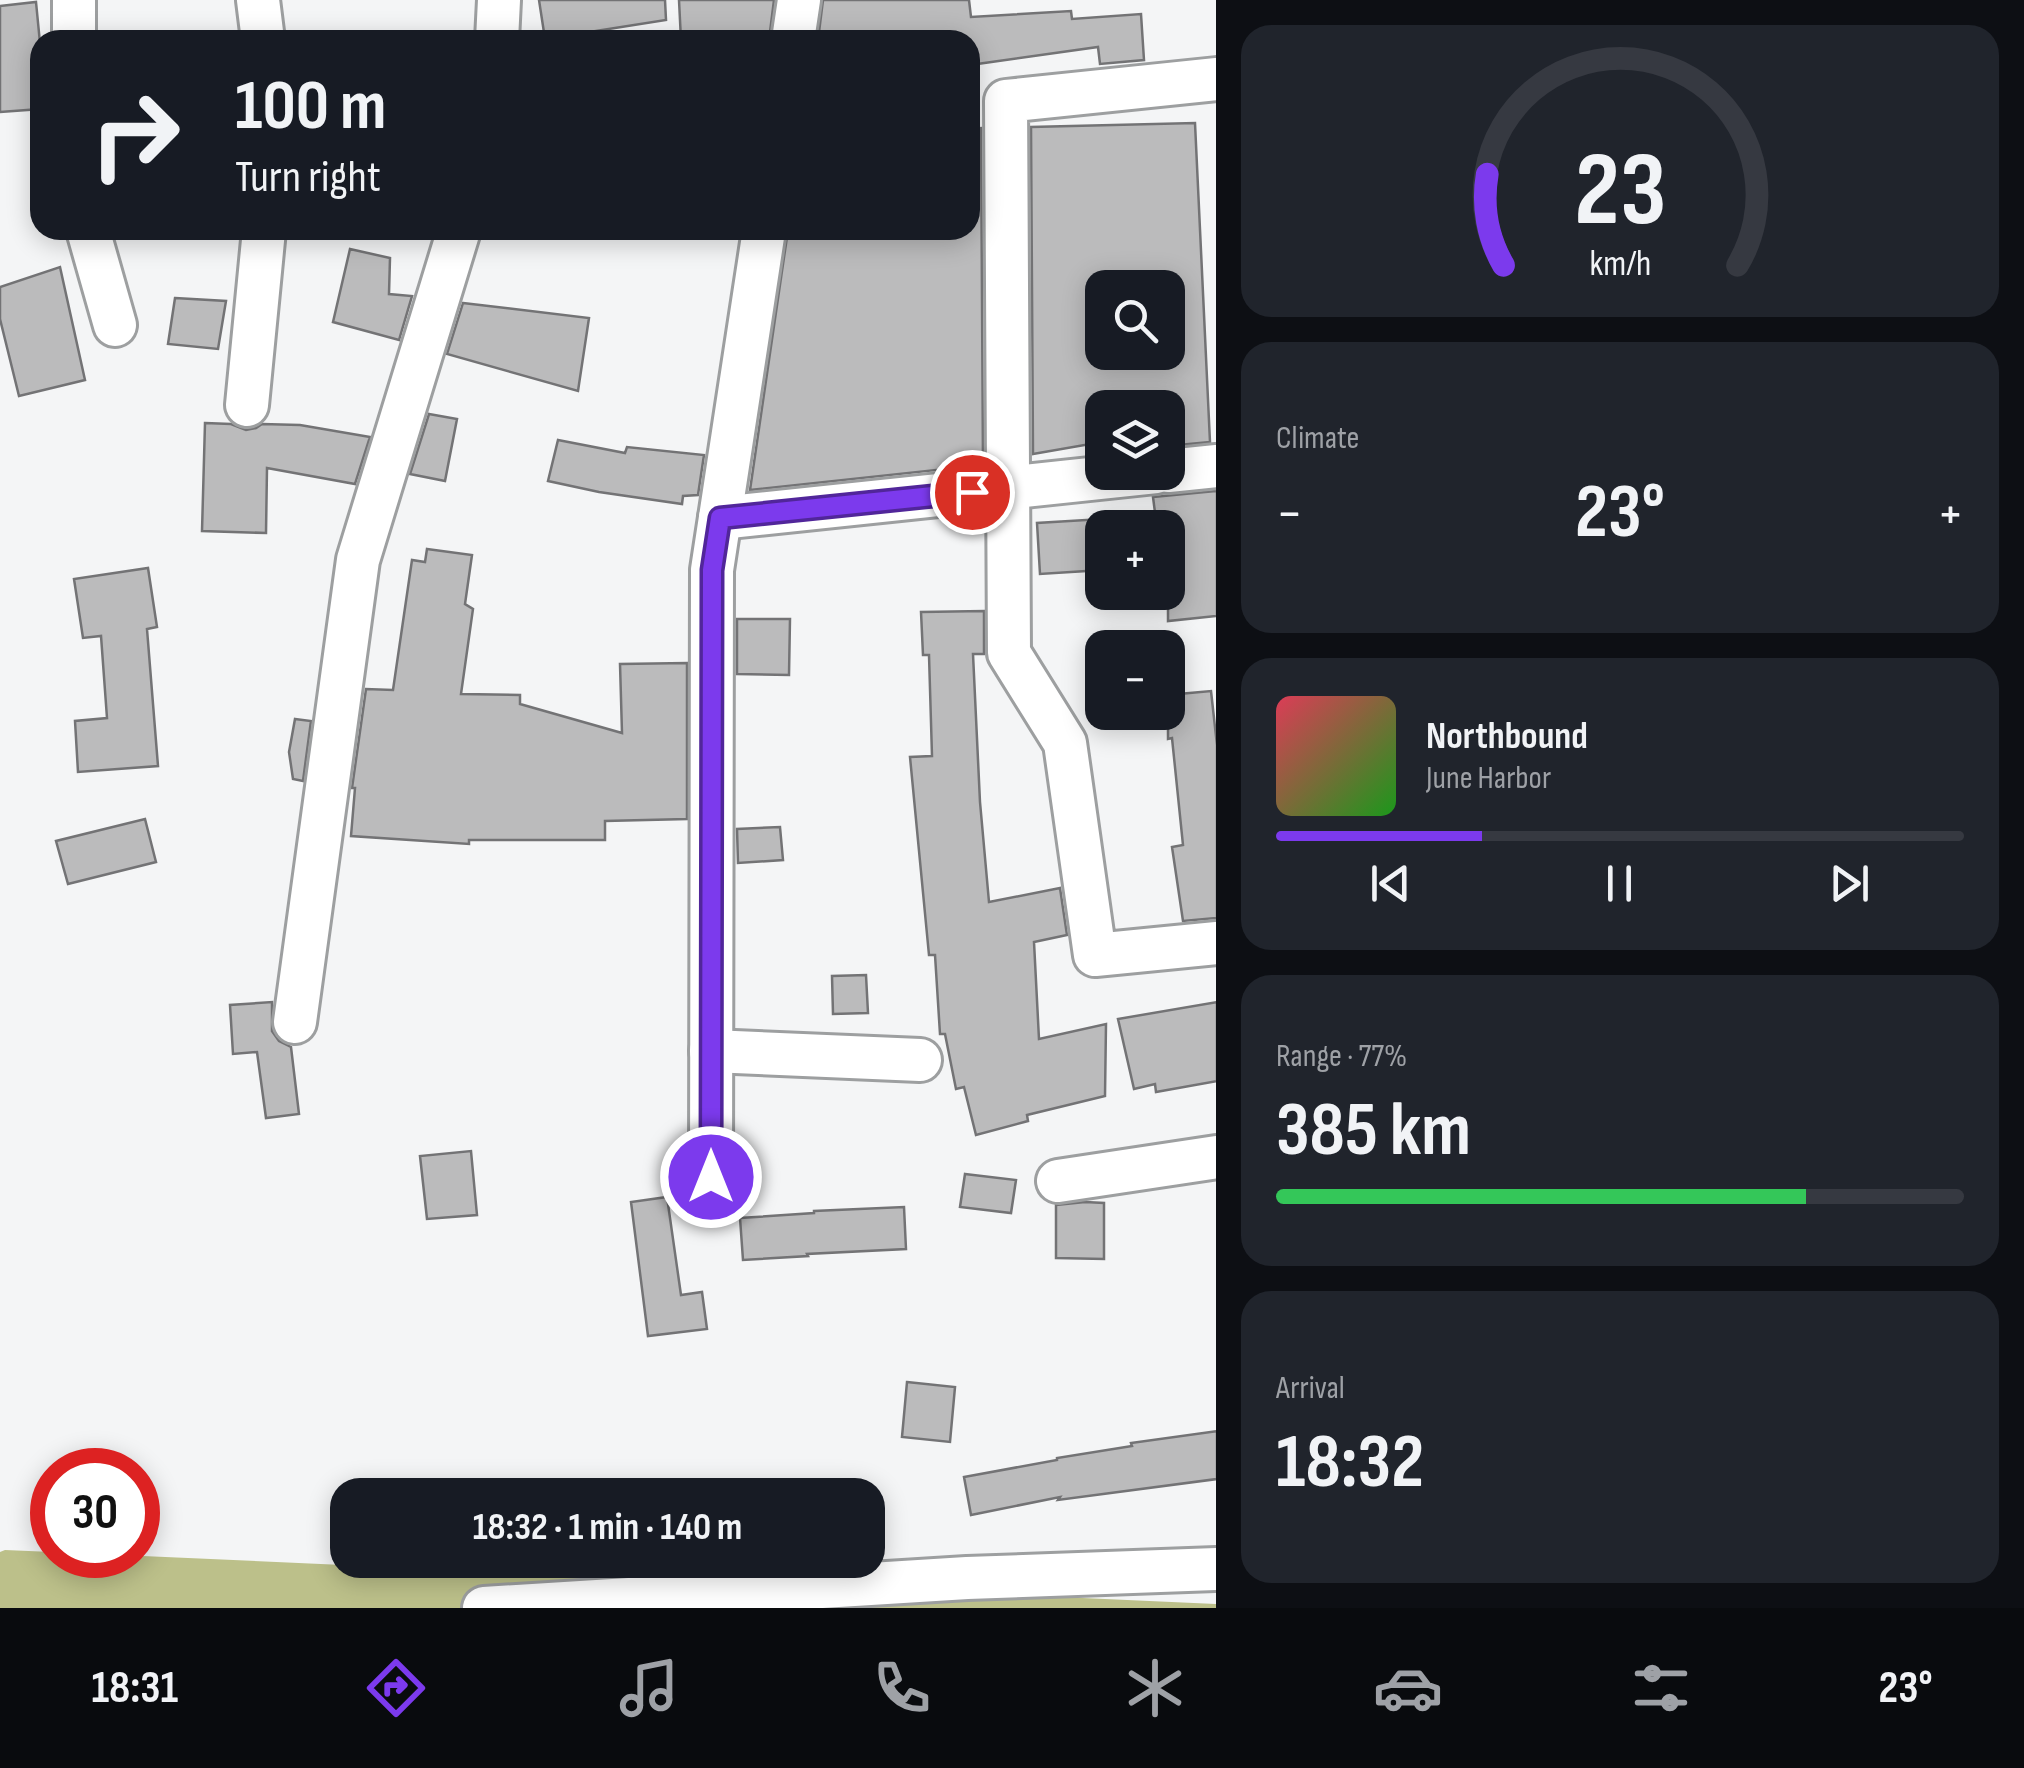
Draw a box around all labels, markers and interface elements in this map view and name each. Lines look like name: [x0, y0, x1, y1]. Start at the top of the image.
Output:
text: 100 m: [235, 65, 386, 149]
icon: right: [70, 70, 200, 200]
text: 23: [1574, 129, 1666, 254]
text: Turn right: [235, 150, 381, 205]
text: km/h: [1589, 243, 1651, 286]
map controls: [1085, 270, 1185, 730]
button: search: [1085, 270, 1185, 370]
button: layers: [1085, 390, 1185, 490]
text: Climate: [1276, 419, 1359, 458]
pin: [930, 450, 1015, 535]
icon: arrive: [945, 465, 1000, 520]
text: 23°: [1575, 468, 1665, 559]
text: −: [1276, 481, 1303, 548]
text: +: [1937, 481, 1964, 548]
button: +: [1085, 510, 1185, 610]
button: −: [1085, 630, 1185, 730]
text: Northbound: [1426, 714, 1588, 759]
text: June Harbor: [1426, 759, 1551, 798]
icon: previous: [1363, 856, 1418, 911]
icon: pause: [1592, 856, 1647, 911]
icon: next: [1822, 856, 1877, 911]
text: Range · 77%: [1276, 1037, 1407, 1076]
text: 385 km: [1276, 1086, 1471, 1177]
position arrow: [659, 1125, 763, 1229]
text: Arrival: [1276, 1369, 1345, 1408]
text: 18:32: [1276, 1418, 1424, 1509]
speed limit sign: 30: [30, 1448, 160, 1578]
text: 18:32 · 1 min · 140 m: [473, 1505, 742, 1550]
icon: directions: [361, 1653, 431, 1723]
icon: music: [614, 1653, 684, 1723]
icon: phone: [867, 1653, 937, 1723]
icon: climate: [1120, 1653, 1190, 1723]
icon: car: [1373, 1653, 1443, 1723]
icon: filters: [1626, 1653, 1696, 1723]
text: 18:31: [91, 1661, 178, 1716]
text: 23°: [1879, 1661, 1933, 1716]

